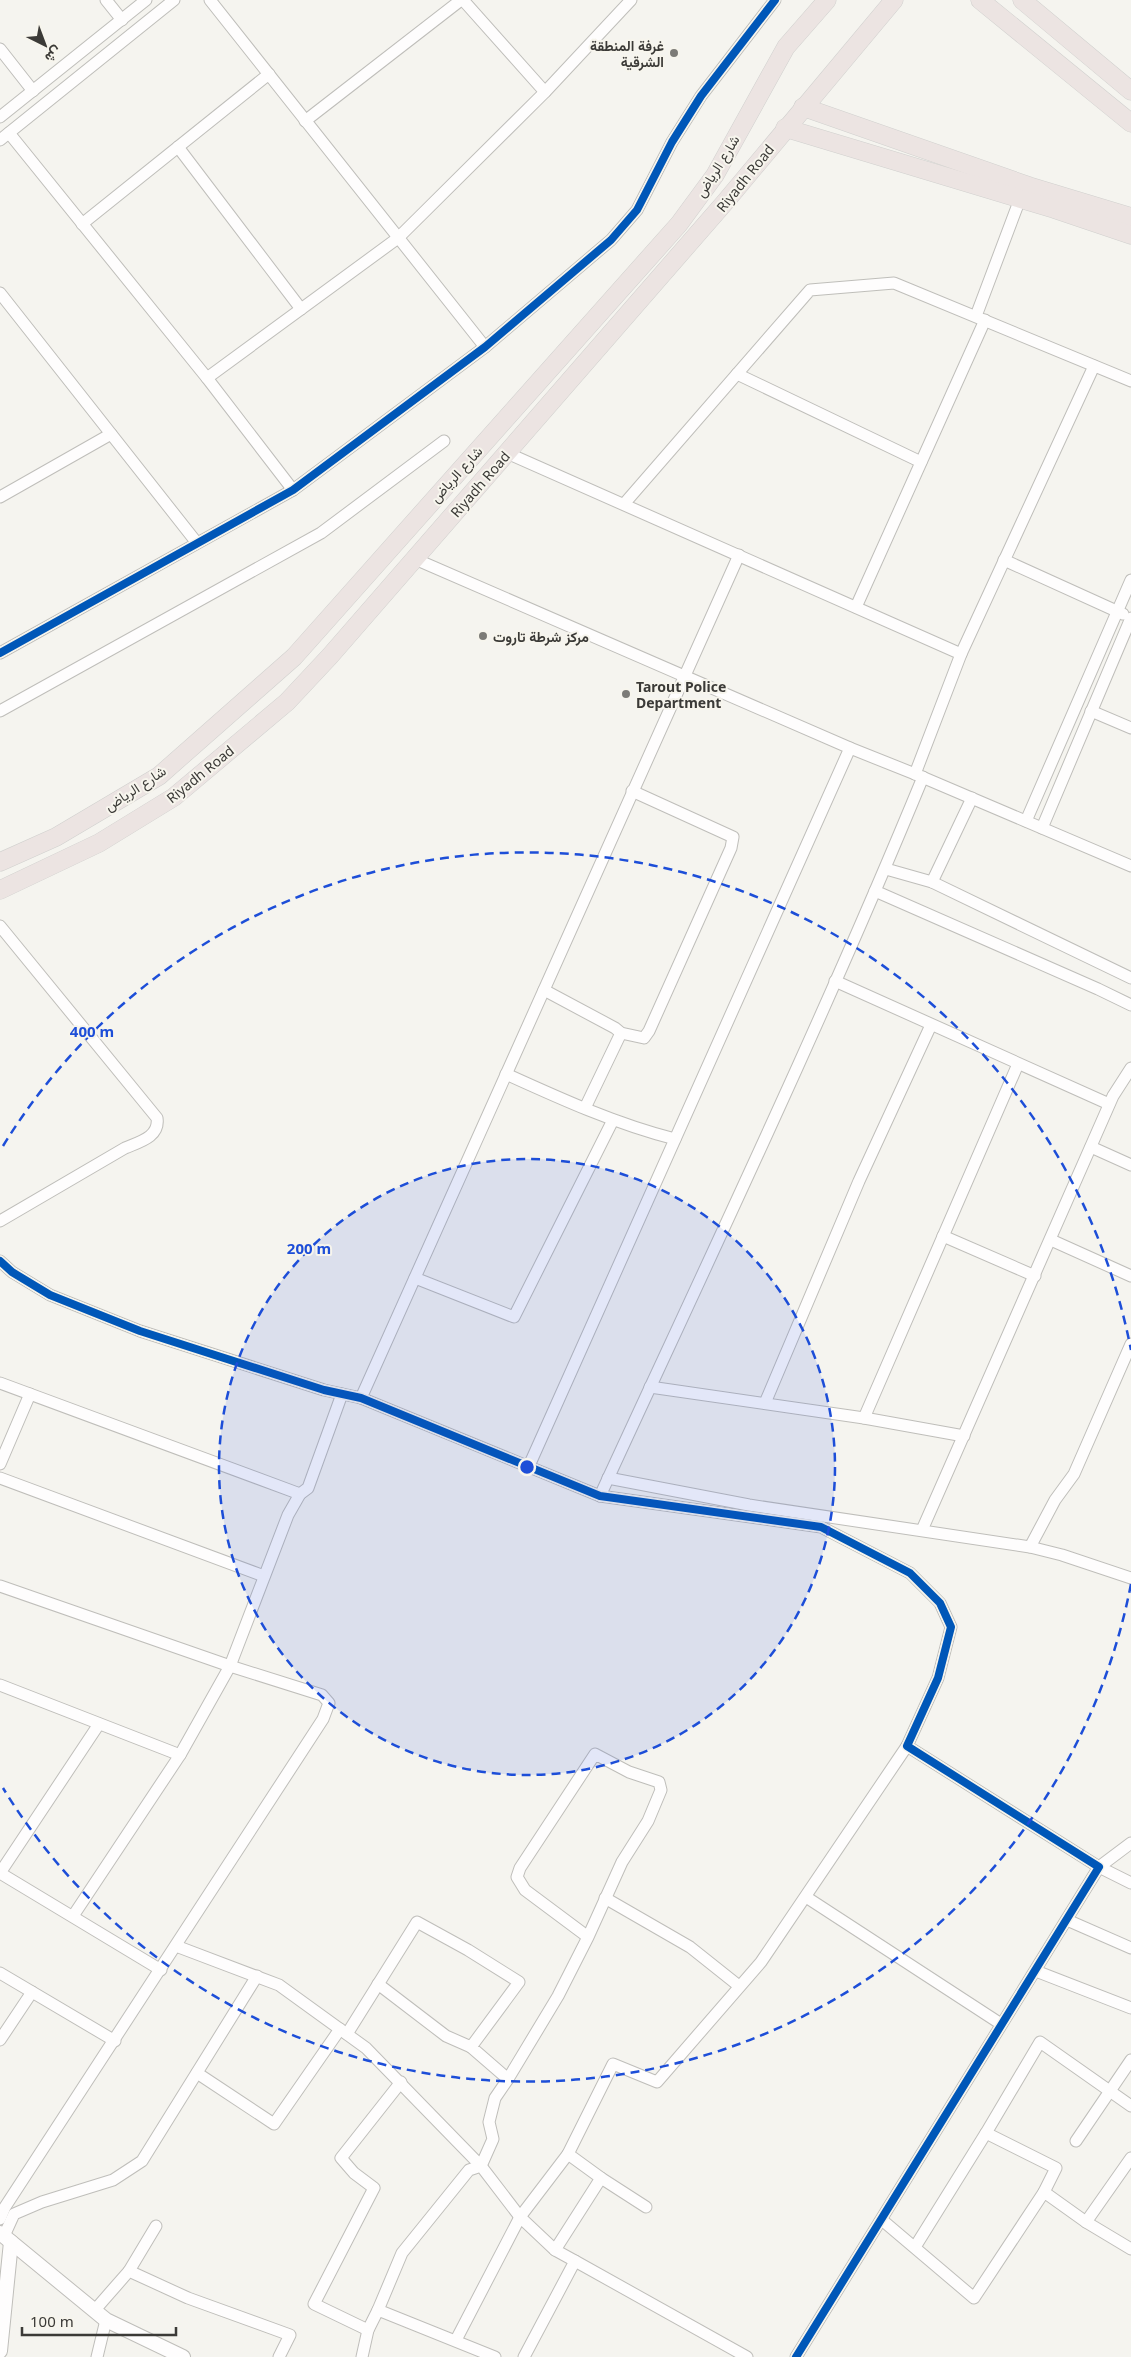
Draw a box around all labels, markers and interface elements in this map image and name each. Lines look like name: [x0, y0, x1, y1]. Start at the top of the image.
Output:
north arrow: [20, 20, 70, 70]
place label: غرفة المنطقة الشرقية: [590, 36, 664, 71]
text: ش: [41, 42, 67, 68]
marker: غرفة المنطقة الشرقية: [668, 47, 680, 59]
street label: شارع الرياض: [690, 131, 745, 202]
street label: Riyadh Road: [712, 140, 778, 216]
street label: شارع الرياض: [426, 442, 488, 508]
street label: Riyadh Road: [446, 447, 514, 521]
place label: مركز شرطة تاروت: [493, 627, 589, 646]
marker: مركز شرطة تاروت: [477, 630, 489, 642]
place label: Tarout Police Department: [636, 677, 726, 712]
marker: Tarout Police Department: [620, 688, 632, 700]
street label: Riyadh Road: [162, 741, 238, 807]
street label: شارع الرياض: [100, 761, 171, 817]
text: 400 m: [70, 1021, 114, 1041]
text: 200 m: [287, 1238, 331, 1258]
centre of rings: [518, 1458, 536, 1476]
scale bar: [22, 2304, 176, 2336]
text: 100 m: [30, 2311, 74, 2331]

